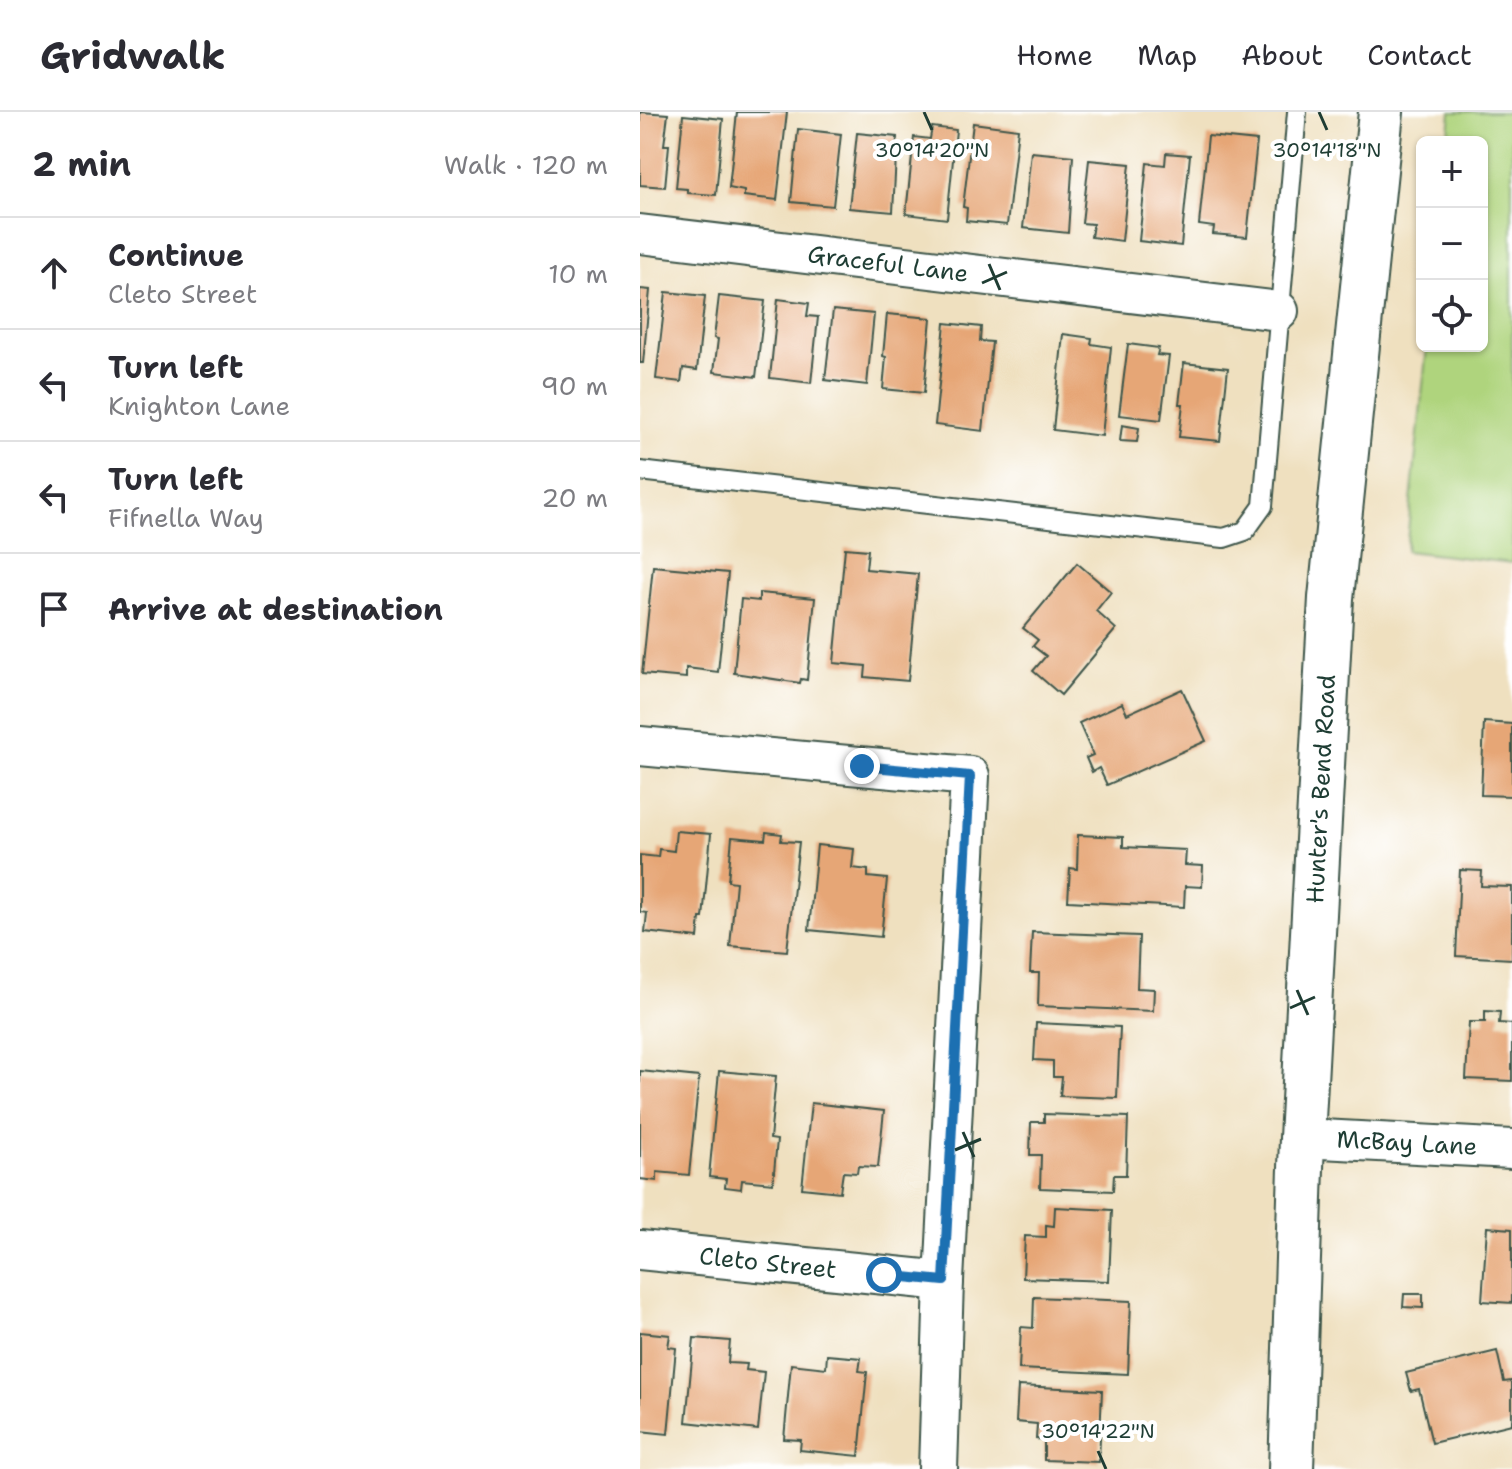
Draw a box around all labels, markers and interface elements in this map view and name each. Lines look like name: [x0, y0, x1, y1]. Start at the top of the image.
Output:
text: Gridwalk: [40, 30, 226, 81]
text: Home: [1016, 36, 1093, 74]
text: Map: [1137, 36, 1197, 74]
text: About: [1241, 36, 1323, 74]
text: Contact: [1367, 36, 1472, 74]
map controls: [1416, 136, 1488, 352]
button: +: [1416, 136, 1488, 208]
text: 30°14'20"N: [875, 137, 989, 163]
text: 30°14'18"N: [1272, 137, 1382, 163]
text: 2 min: [32, 141, 131, 187]
text: Walk · 120 m: [444, 147, 608, 182]
button: −: [1416, 208, 1488, 280]
text: Continue: [108, 235, 244, 276]
street label: Graceful Lane: [806, 238, 970, 290]
icon: ahead: [32, 251, 76, 295]
text: 10 m: [548, 256, 608, 291]
text: Cleto Street: [108, 276, 257, 311]
button: locate: [1416, 280, 1488, 352]
text: Turn left: [108, 347, 243, 388]
icon: left: [32, 363, 76, 407]
text: 90 m: [541, 368, 608, 403]
text: Knighton Lane: [108, 388, 290, 423]
text: Turn left: [108, 459, 243, 500]
icon: left: [32, 475, 76, 519]
text: 20 m: [541, 480, 608, 515]
text: Fifnella Way: [108, 500, 264, 535]
icon: arrive: [32, 587, 76, 631]
text: Arrive at destination: [108, 589, 443, 630]
street label: Hunter's Bend Road: [1299, 673, 1343, 905]
route end: [844, 748, 880, 784]
street label: McBay Lane: [1336, 1123, 1478, 1163]
street label: Cleto Street: [698, 1240, 838, 1286]
route start: [866, 1257, 902, 1293]
text: 30°14'22"N: [1041, 1418, 1155, 1444]

